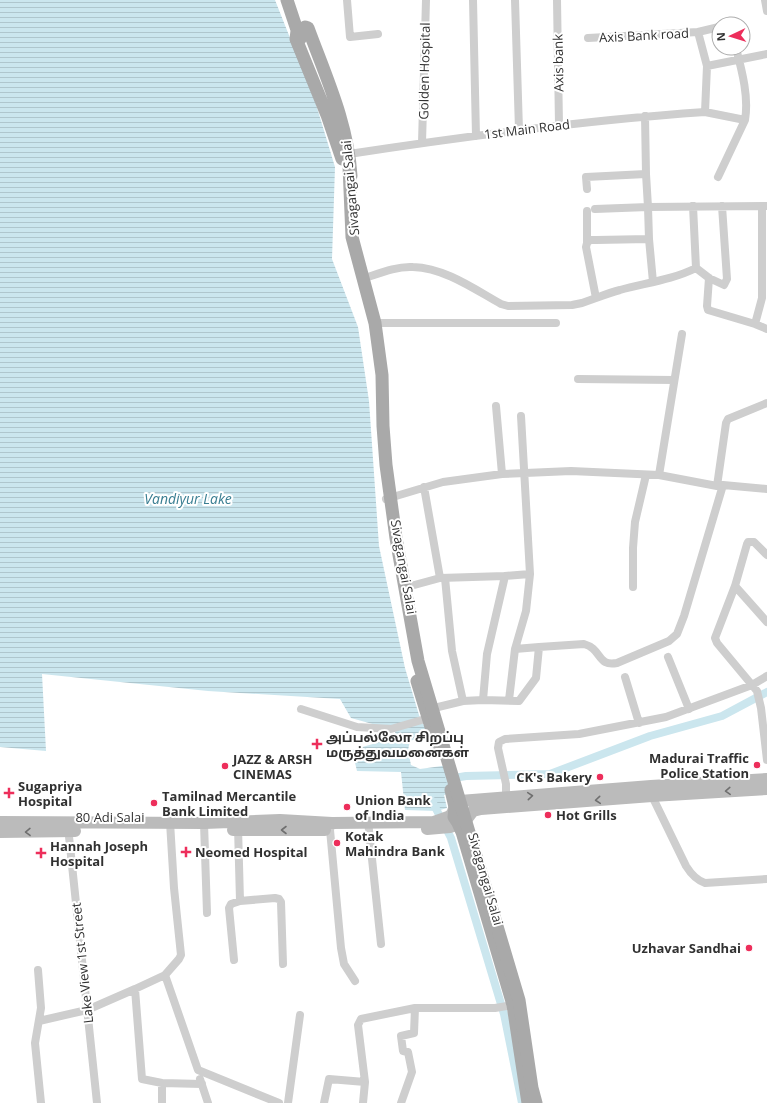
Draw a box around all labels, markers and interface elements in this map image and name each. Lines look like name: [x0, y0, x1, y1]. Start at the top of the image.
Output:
north arrow: [711, 16, 751, 56]
street label: Golden Hospital: [414, 22, 434, 120]
street label: Axis Bank road: [599, 24, 689, 46]
text: N: [713, 32, 728, 42]
street label: Axis bank: [548, 34, 568, 92]
street label: 1st Main Road: [483, 115, 571, 143]
street label: Sivagangai Salai: [337, 140, 363, 236]
water label: Vandiyur Lake: [144, 489, 232, 508]
street label: Sivagangai Salai: [387, 518, 421, 616]
place label: அப்பல்லோ சிறப்பு மருத்துவமனைகள்: [326, 728, 470, 762]
marker: அப்பல்லோ சிறப்பு மருத்துவமனைகள்: [311, 738, 323, 750]
place label: Madurai Traffic Police Station: [649, 749, 749, 782]
place label: JAZZ & ARSH CINEMAS: [232, 750, 313, 783]
marker: Madurai Traffic Police Station: [752, 760, 762, 770]
marker: JAZZ & ARSH CINEMAS: [220, 761, 230, 771]
place label: CK's Bakery: [516, 768, 593, 786]
marker: CK's Bakery: [595, 772, 605, 782]
place label: Sugapriya Hospital: [18, 777, 82, 810]
marker: Sugapriya Hospital: [3, 787, 15, 799]
place label: Tamilnad Mercantile Bank Limited: [162, 787, 297, 820]
one-way arrow: [725, 787, 731, 796]
place label: Union Bank of India: [355, 791, 431, 824]
one-way arrow: [527, 791, 533, 800]
one-way arrow: [595, 796, 601, 805]
marker: Tamilnad Mercantile Bank Limited: [149, 798, 159, 808]
marker: Union Bank of India: [342, 802, 352, 812]
place label: Hot Grills: [556, 806, 617, 824]
street label: 80 Adi Salai: [75, 808, 145, 826]
marker: Hot Grills: [543, 810, 553, 820]
one-way arrow: [281, 826, 287, 834]
place label: Kotak Mahindra Bank: [345, 827, 446, 860]
one-way arrow: [25, 828, 31, 836]
street label: Sivagangai Salai: [464, 831, 508, 927]
place label: Hannah Joseph Hospital: [50, 837, 148, 870]
marker: Kotak Mahindra Bank: [332, 838, 342, 848]
place label: Neomed Hospital: [195, 843, 307, 861]
marker: Neomed Hospital: [180, 846, 192, 858]
marker: Hannah Joseph Hospital: [35, 847, 47, 859]
street label: Lake View 1st Street: [67, 901, 97, 1024]
place label: Uzhavar Sandhai: [632, 939, 741, 957]
marker: Uzhavar Sandhai: [744, 943, 754, 953]

